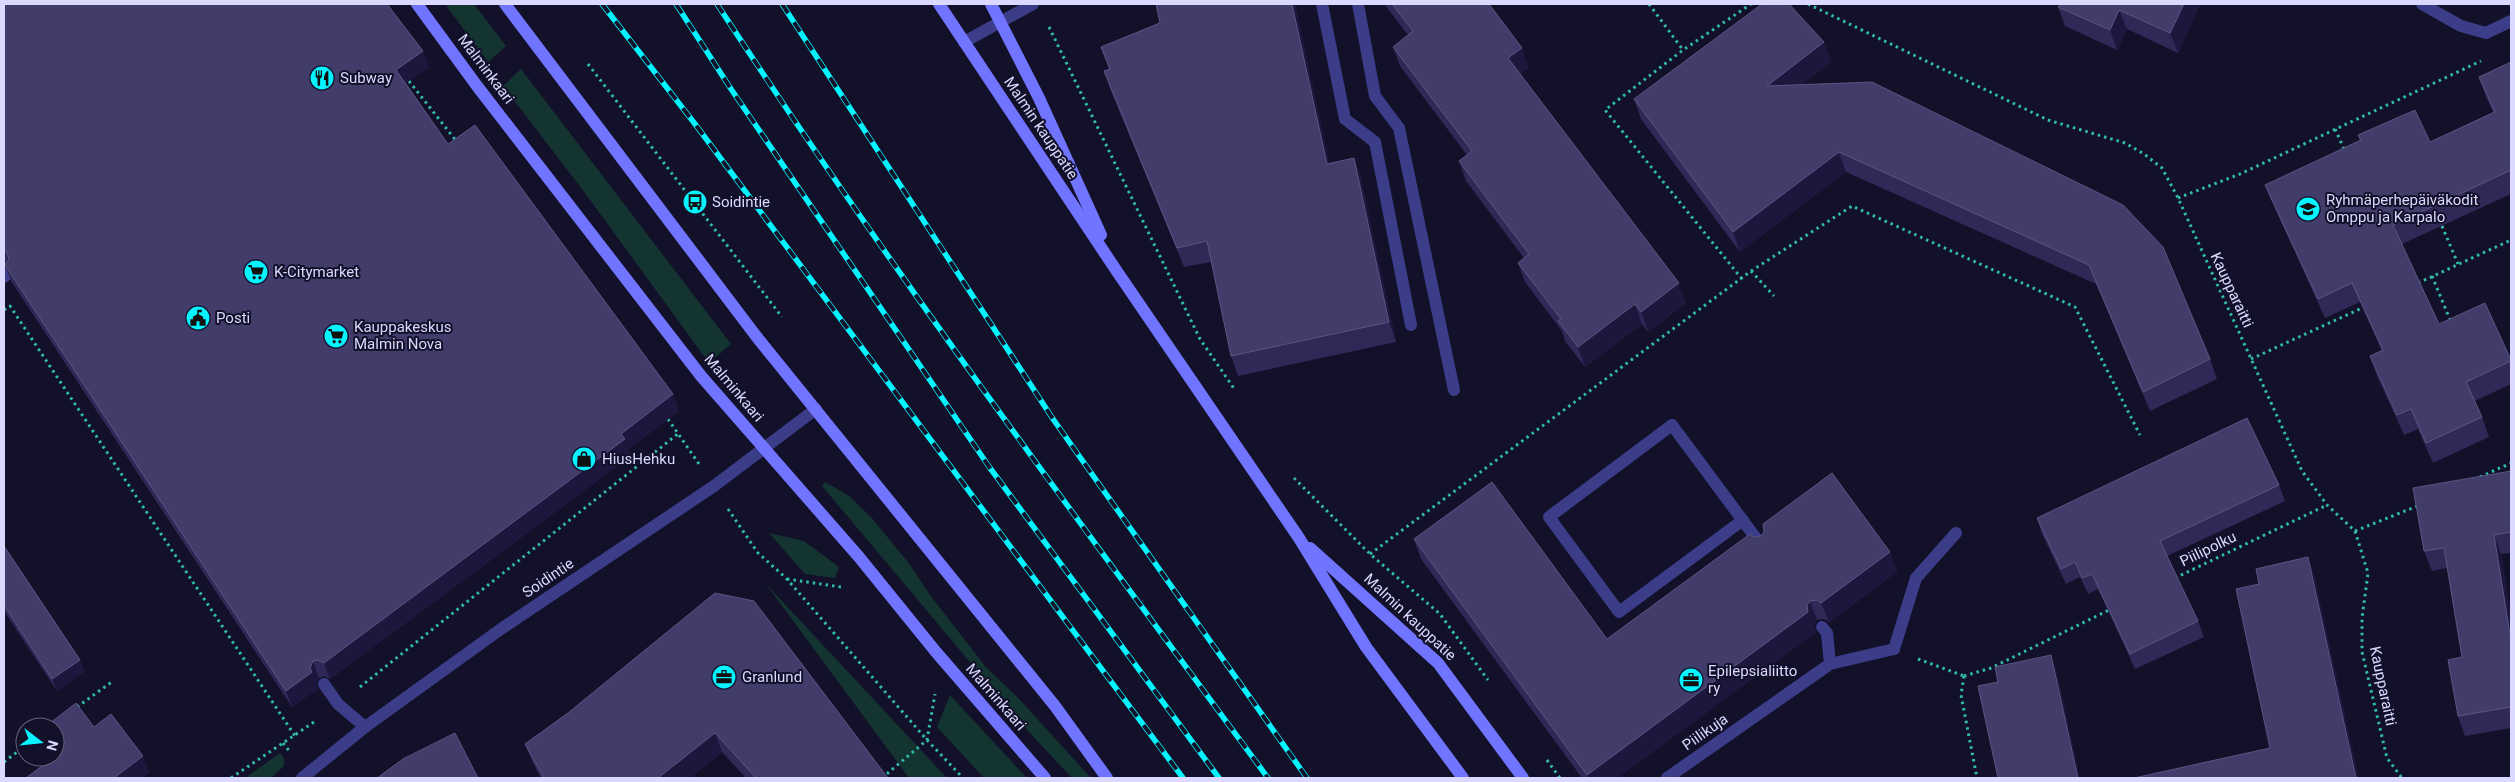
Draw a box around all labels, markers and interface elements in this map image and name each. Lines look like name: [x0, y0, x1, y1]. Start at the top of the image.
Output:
street label: Malminkaari: [454, 31, 518, 107]
restaurant icon: Subway: [309, 65, 335, 91]
place label: Subway: [340, 69, 392, 87]
street label: Malmin kauppatie: [1000, 74, 1082, 182]
bus stop icon: Soidintie: [682, 189, 708, 215]
place label: Ryhmäperhepäiväkodit Omppu ja Karpalo: [2326, 191, 2478, 226]
place label: Soidintie: [712, 193, 770, 211]
school or university icon: Ryhmäperhepäiväkodit Omppu ja Karpalo: [2295, 196, 2321, 222]
street label: Kaupparaitti: [2207, 250, 2257, 330]
supermarket icon: K-Citymarket: [243, 259, 269, 285]
place label: K-Citymarket: [274, 263, 359, 281]
public building icon: Posti: [185, 305, 211, 331]
place label: Posti: [216, 309, 250, 327]
place label: Kauppakeskus Malmin Nova: [354, 318, 452, 353]
supermarket icon: Kauppakeskus Malmin Nova: [323, 323, 349, 349]
street label: Malminkaari: [701, 351, 767, 425]
shop icon: HiusHehku: [571, 446, 597, 472]
place label: HiusHehku: [602, 450, 675, 468]
street label: Piilipolku: [2177, 528, 2239, 570]
street label: Soidintie: [519, 554, 577, 602]
street label: Malmin kauppatie: [1360, 570, 1460, 664]
street label: Kaupparaitti: [2366, 645, 2400, 727]
street label: Malminkaari: [962, 660, 1030, 734]
place label: Epilepsialiitto ry: [1708, 662, 1797, 697]
office icon: Granlund: [711, 664, 737, 690]
office icon: Epilepsialiitto ry: [1678, 667, 1704, 693]
place label: Granlund: [742, 668, 802, 686]
street label: Piilikuja: [1679, 710, 1731, 754]
north arrow: [15, 717, 65, 767]
text: N: [43, 739, 62, 753]

